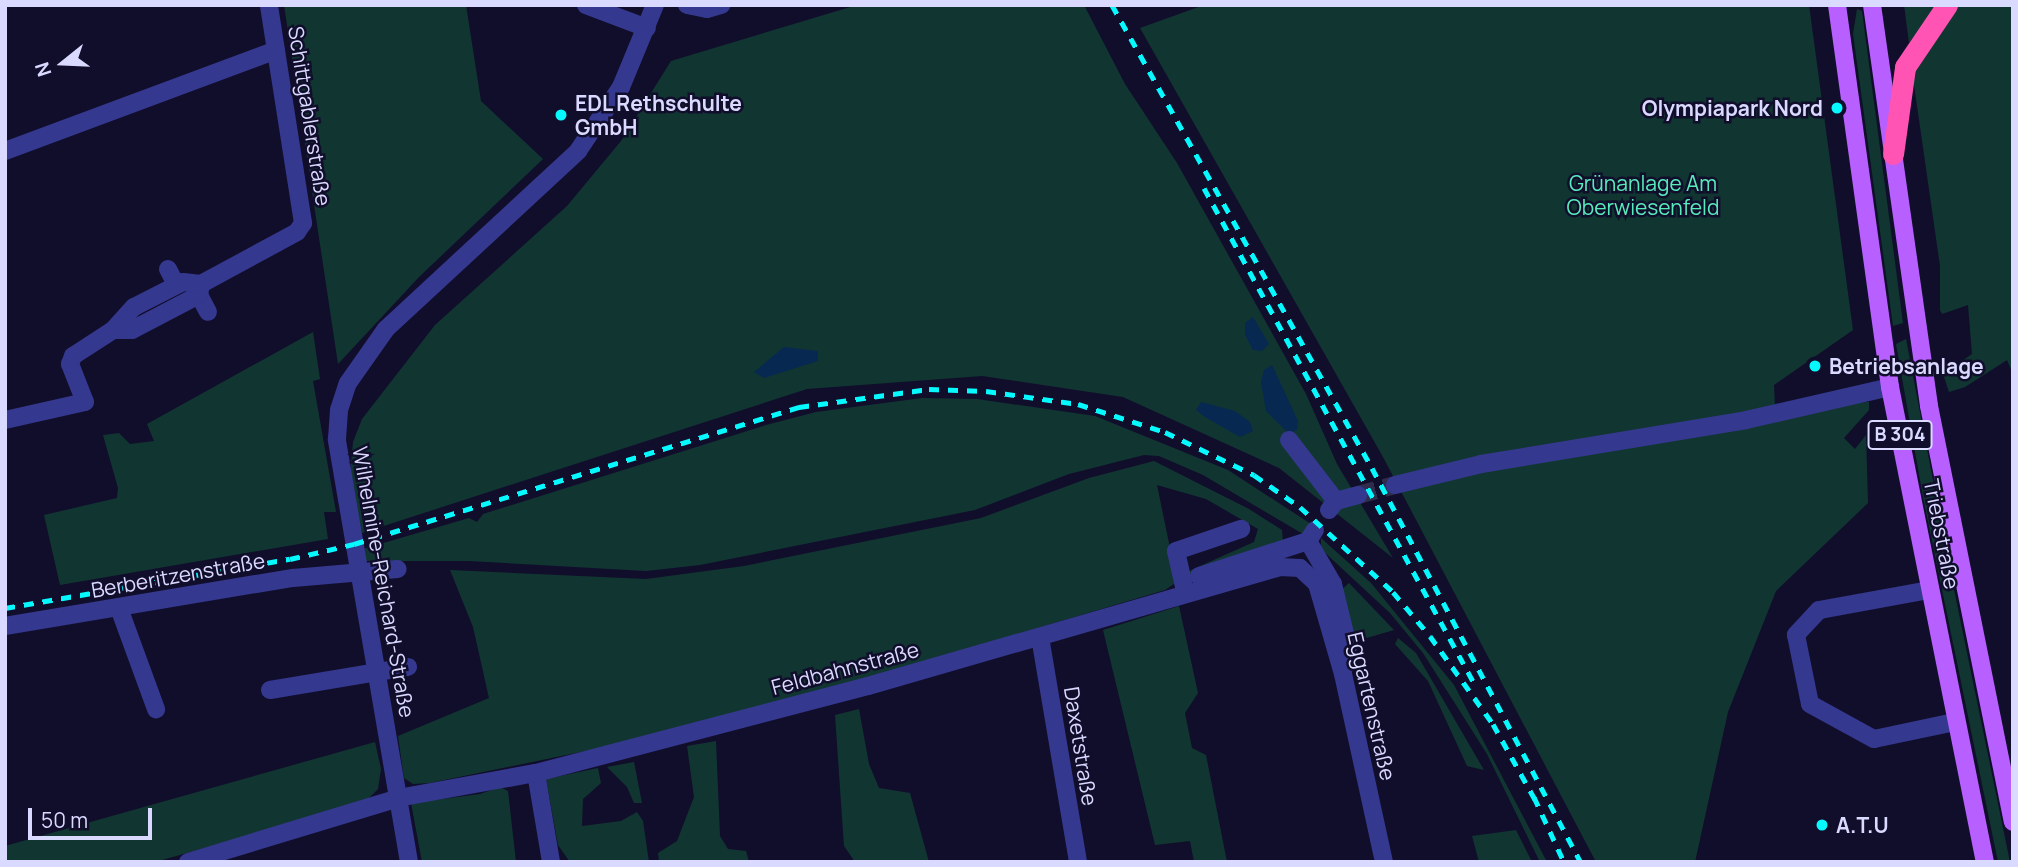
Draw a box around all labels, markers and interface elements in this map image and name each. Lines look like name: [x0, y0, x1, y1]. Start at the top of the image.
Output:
street label: Schittgablerstraße: [283, 24, 337, 208]
north arrow: [28, 28, 98, 98]
text: N: [29, 59, 58, 80]
place label: EDL Rethschulte GmbH: [575, 90, 743, 140]
place label: Olympiapark Nord: [1642, 95, 1823, 121]
marker: Olympiapark Nord: [1829, 100, 1845, 116]
marker: EDL Rethschulte GmbH: [553, 107, 569, 123]
park label: Grünanlage Am Oberwiesenfeld: [1567, 170, 1719, 220]
place label: Betriebsanlage: [1829, 353, 1984, 379]
marker: Betriebsanlage: [1807, 358, 1823, 374]
road number: B 304: [1867, 420, 1933, 450]
street label: Wilhelmine-Reichard-Straße: [348, 445, 420, 719]
street label: Triebstraße: [1919, 477, 1965, 591]
street label: Berberitzenstraße: [89, 547, 267, 603]
street label: Eggartenstraße: [1343, 629, 1401, 783]
street label: Feldbahnstraße: [768, 636, 922, 700]
street label: Daxetstraße: [1059, 685, 1103, 807]
scale bar: [32, 794, 156, 838]
text: 50 m: [41, 806, 88, 834]
place label: A.T.U: [1836, 812, 1889, 838]
marker: A.T.U: [1814, 817, 1830, 833]

